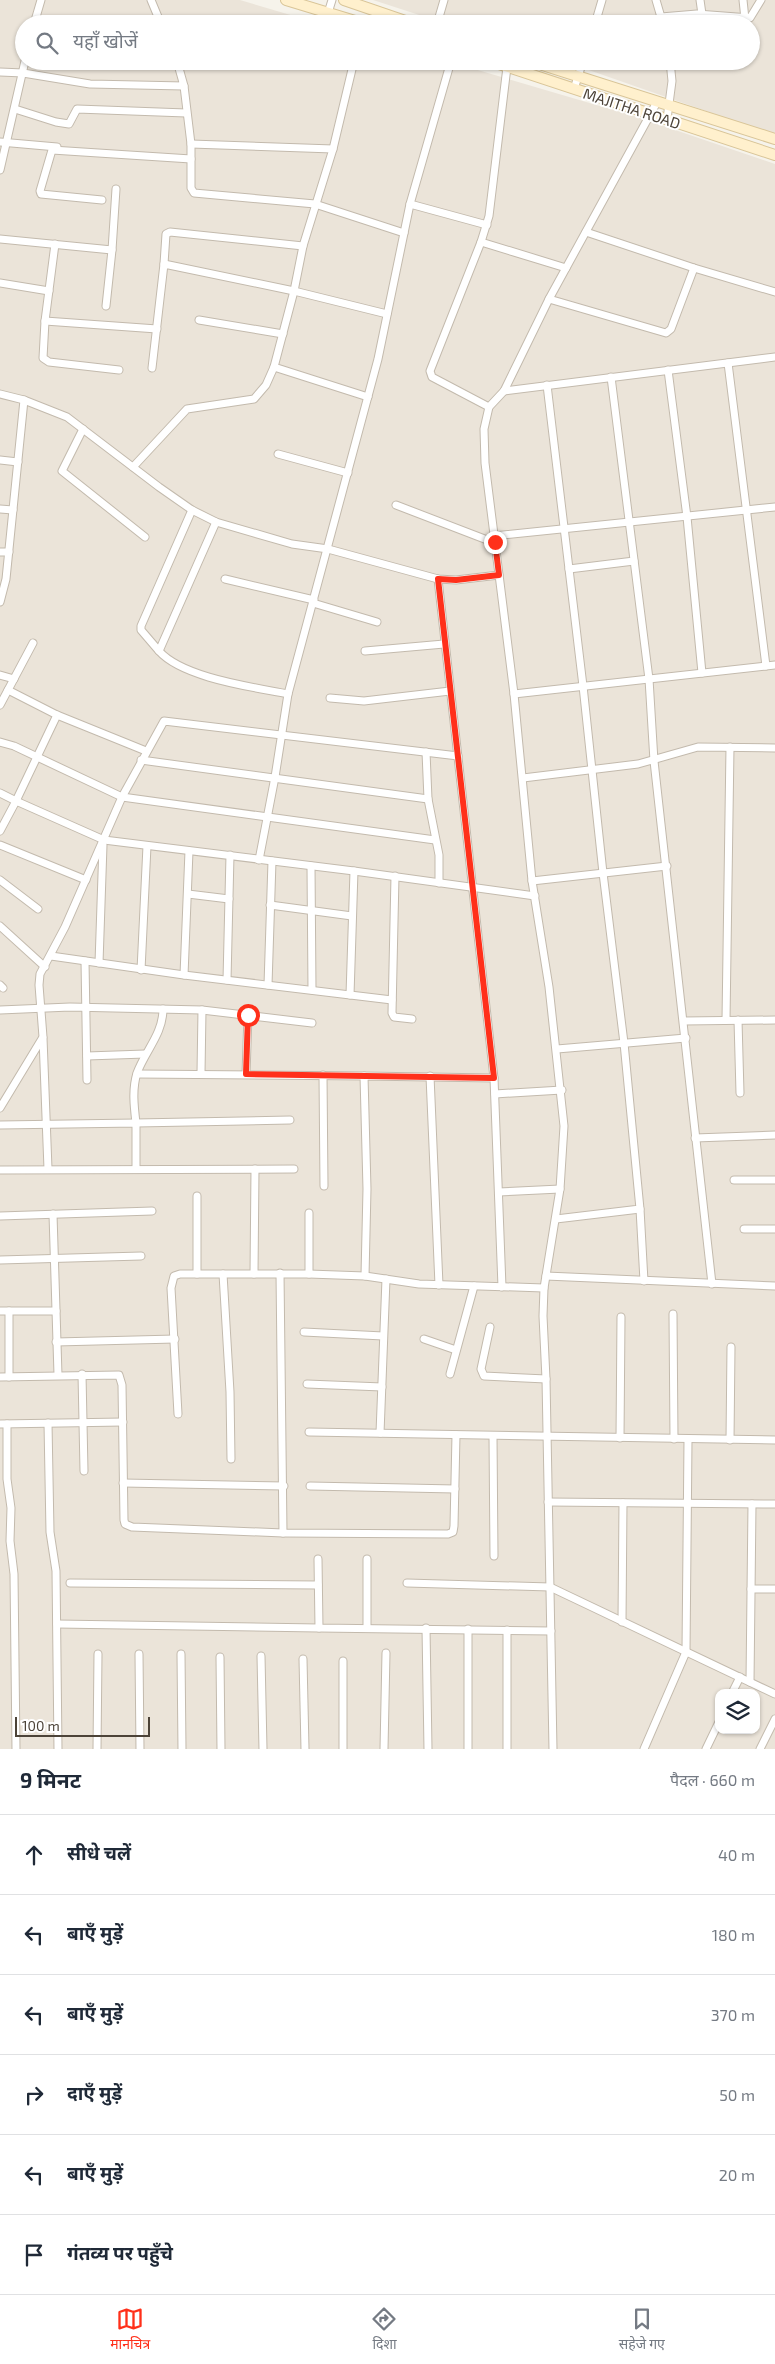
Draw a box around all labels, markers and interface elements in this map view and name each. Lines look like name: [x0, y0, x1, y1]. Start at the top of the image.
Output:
search box: [15, 15, 760, 70]
icon: search: [33, 29, 61, 57]
text: यहाँ खोजें: [73, 29, 138, 52]
street label: MAJITHA ROAD: [581, 84, 683, 132]
route end: [484, 531, 507, 554]
route start: [237, 1004, 260, 1027]
map controls: [715, 1689, 760, 1734]
button: layers: [715, 1689, 760, 1734]
scale bar: [15, 1714, 150, 1737]
text: 100 m: [22, 1717, 60, 1734]
text: 9 मिनट: [20, 1767, 81, 1792]
text: पैदल · 660 m: [670, 1770, 755, 1789]
icon: ahead: [20, 1841, 48, 1869]
text: सीधे चलें: [67, 1841, 131, 1864]
text: 40 m: [718, 1845, 755, 1864]
icon: left: [20, 1921, 48, 1949]
text: बाएँ मुड़ें: [67, 1921, 123, 1944]
text: 180 m: [712, 1925, 755, 1944]
icon: left: [20, 2001, 48, 2029]
text: बाएँ मुड़ें: [67, 2001, 123, 2024]
text: 370 m: [711, 2005, 755, 2024]
icon: right: [20, 2081, 48, 2109]
text: दाएँ मुड़ें: [67, 2081, 122, 2104]
text: 50 m: [719, 2085, 755, 2104]
icon: left: [20, 2161, 48, 2189]
text: बाएँ मुड़ें: [67, 2161, 123, 2184]
text: 20 m: [719, 2165, 755, 2184]
icon: arrive: [20, 2241, 48, 2269]
text: गंतव्य पर पहुँचे: [67, 2241, 173, 2264]
tab: मानचित्र: [110, 2305, 150, 2355]
tab: दिशा: [370, 2305, 398, 2355]
tab: सहेजे गए: [619, 2305, 665, 2355]

